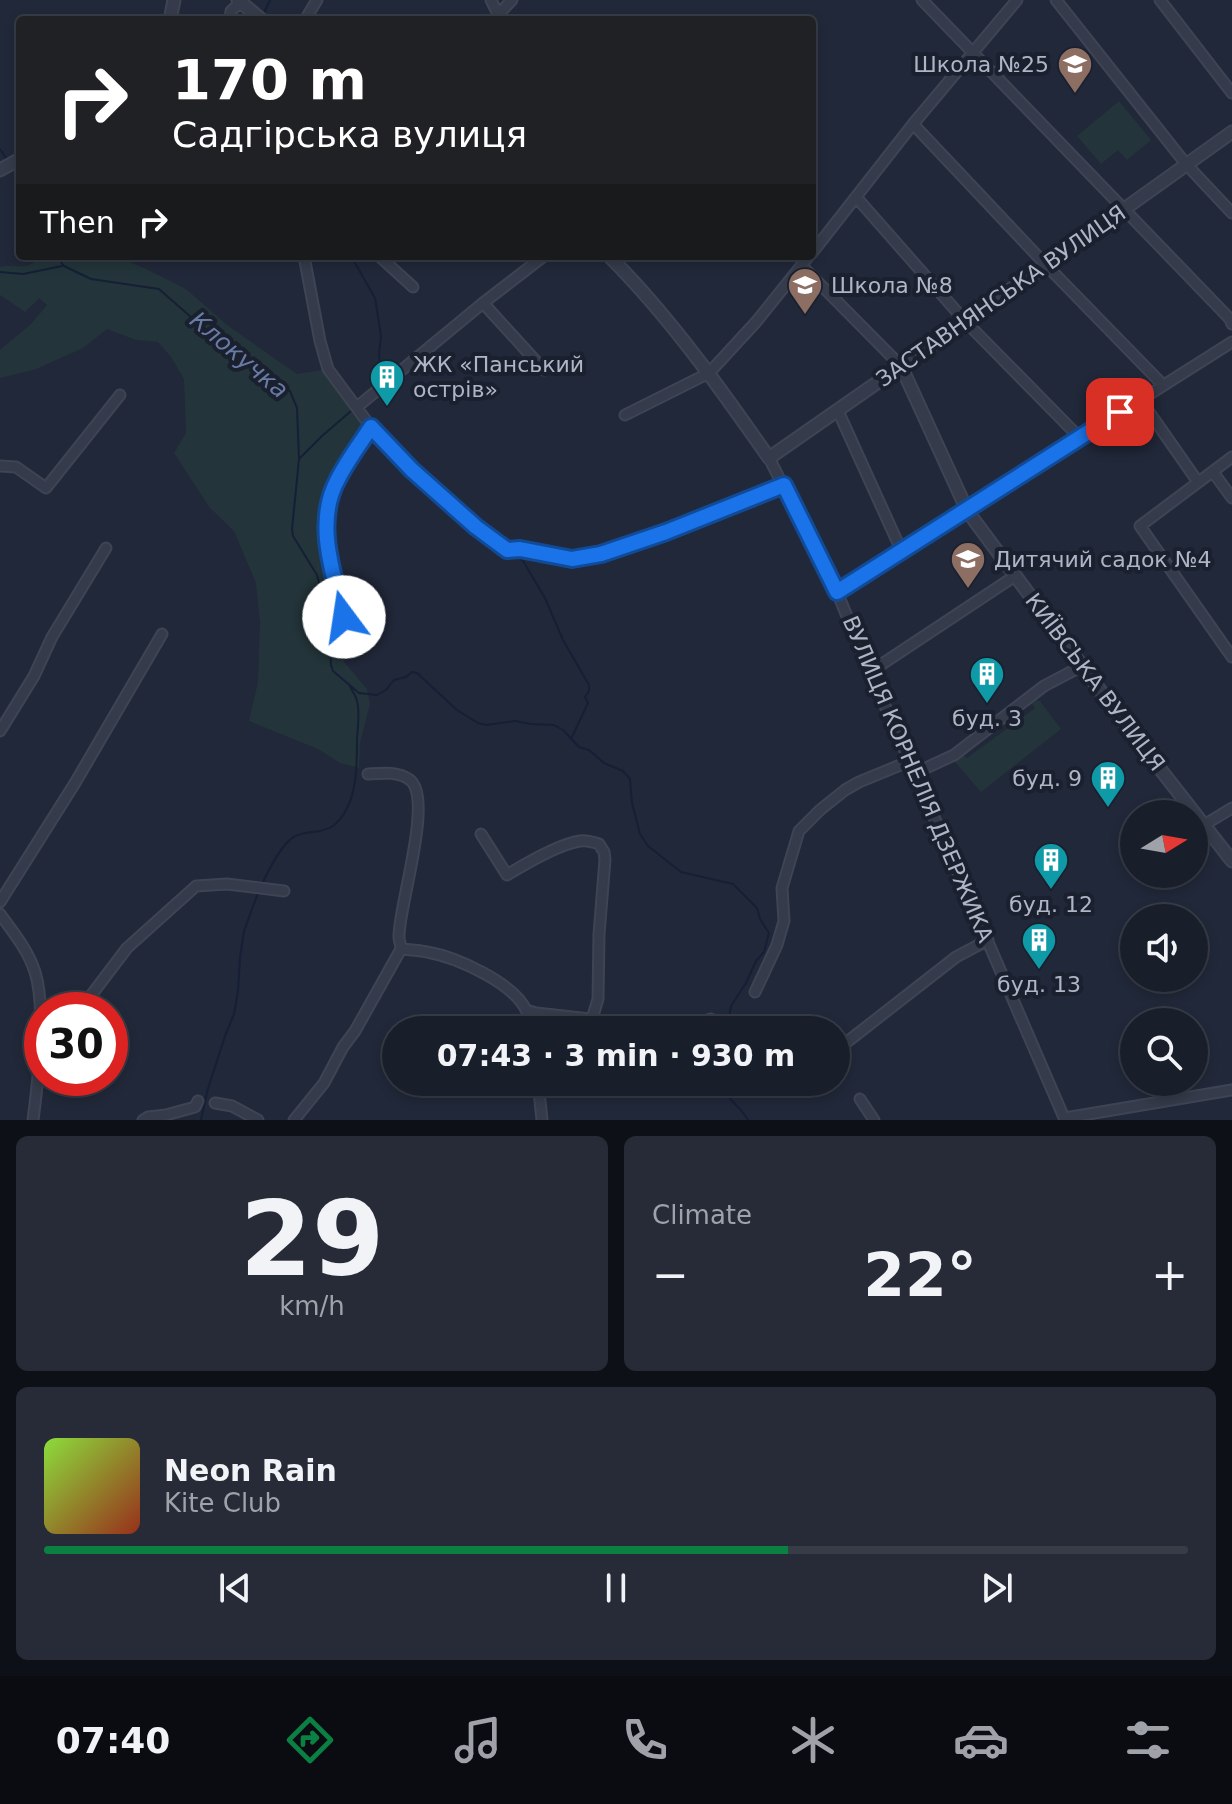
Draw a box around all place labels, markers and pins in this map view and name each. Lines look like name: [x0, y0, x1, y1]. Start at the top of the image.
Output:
school or university icon: Школа №25: [1056, 45, 1094, 95]
place label: Школа №25: [913, 52, 1049, 77]
school or university icon: Школа №8: [786, 266, 824, 316]
place label: Школа №8: [831, 273, 953, 298]
place label: ЖК «Панський острів»: [413, 352, 584, 402]
building icon: ЖК «Панський острів»: [368, 358, 406, 408]
pin: [1086, 378, 1154, 446]
school or university icon: Дитячий садок №4: [949, 540, 987, 590]
place label: Дитячий садок №4: [994, 547, 1212, 572]
building icon: буд. 3: [968, 655, 1006, 705]
place label: буд. 3: [952, 706, 1022, 731]
building icon: буд. 9: [1089, 759, 1127, 809]
place label: буд. 9: [1012, 766, 1082, 791]
building icon: буд. 12: [1032, 841, 1070, 891]
place label: буд. 12: [1009, 892, 1093, 917]
building icon: буд. 13: [1020, 921, 1058, 971]
place label: буд. 13: [997, 972, 1081, 997]

